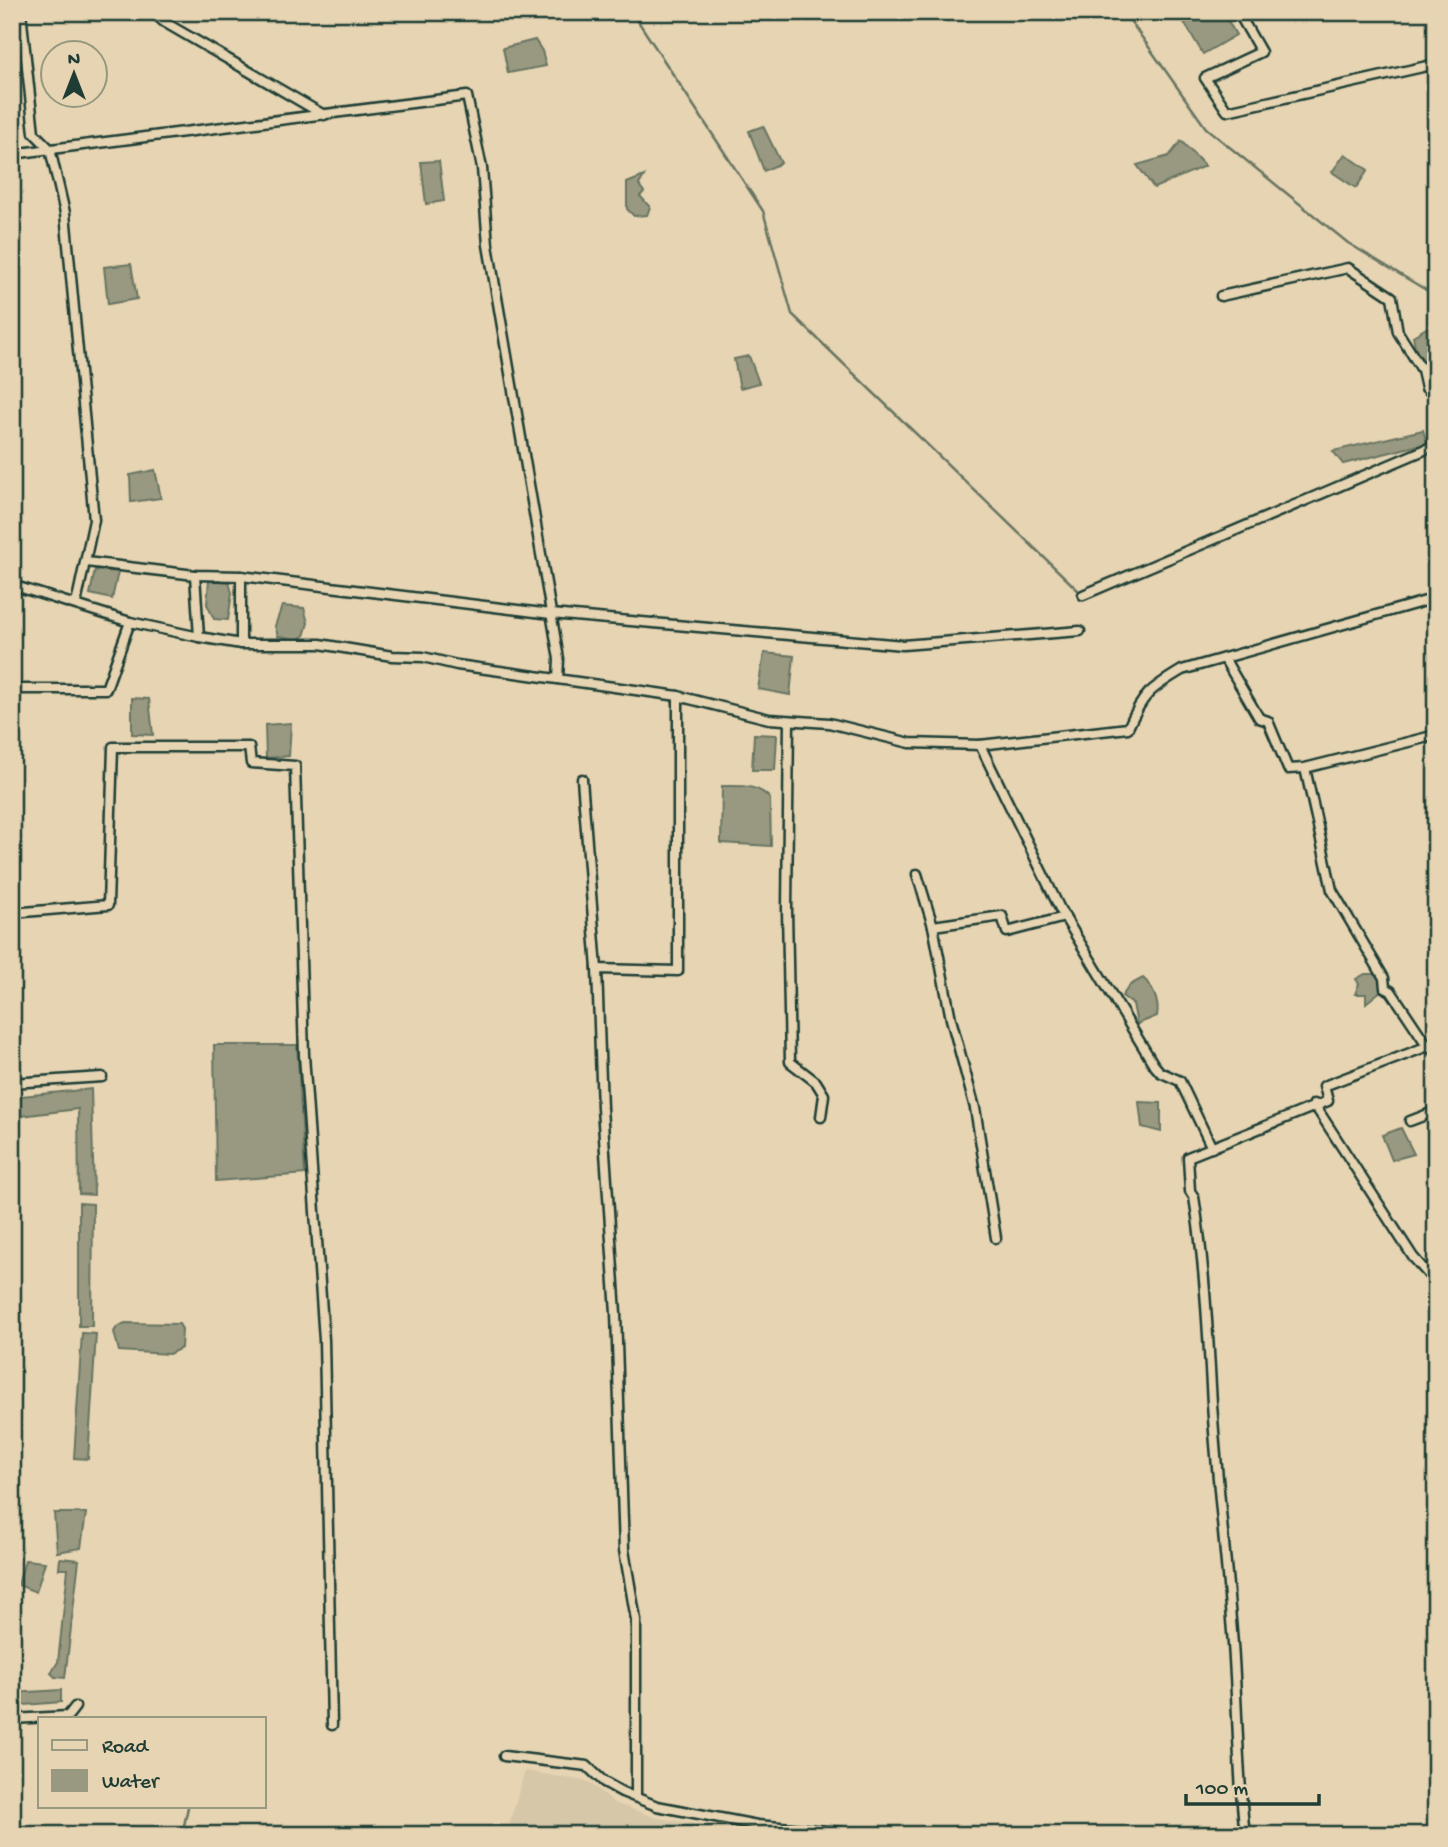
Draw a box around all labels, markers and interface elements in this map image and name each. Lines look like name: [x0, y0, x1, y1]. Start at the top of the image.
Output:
north arrow: [38, 38, 108, 108]
text: N: [68, 49, 80, 72]
legend: [38, 1717, 266, 1808]
text: Road: [102, 1736, 150, 1761]
scale bar: [1186, 1763, 1318, 1807]
text: Water: [102, 1771, 160, 1796]
text: 100 m: [1195, 1778, 1248, 1803]

